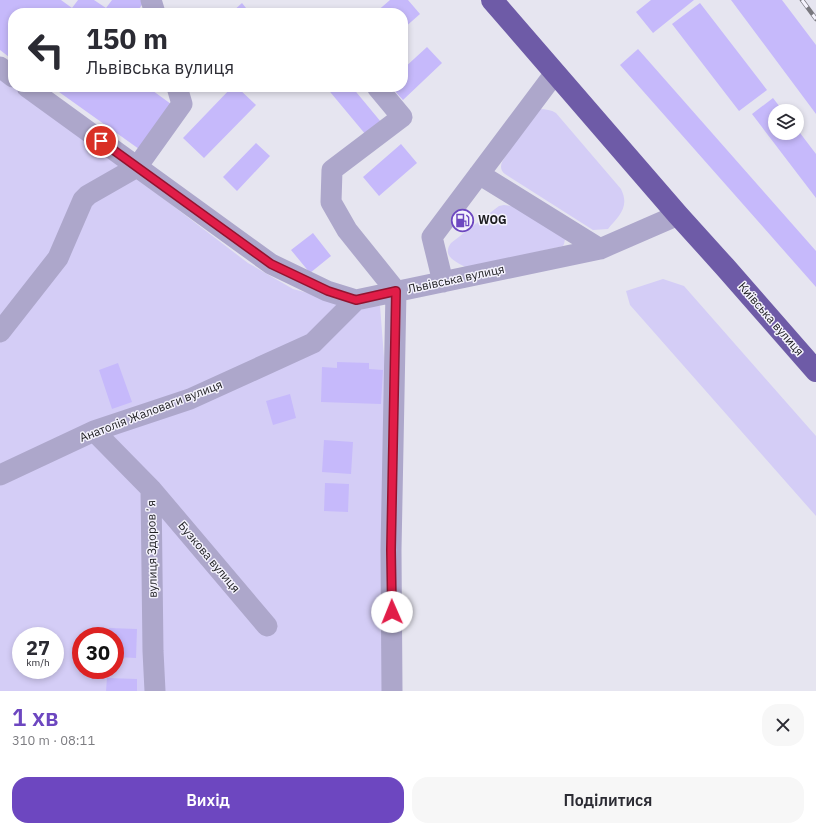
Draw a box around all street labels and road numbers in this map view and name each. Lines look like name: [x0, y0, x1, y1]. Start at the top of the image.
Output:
street label: Львівська вулиця: [406, 261, 506, 296]
street label: Київська вулиця: [735, 279, 807, 358]
street label: Анатолія Жаловаги вулиця: [77, 376, 224, 445]
street label: вулиця Здоровʼя: [143, 500, 160, 598]
street label: Бузкова вулиця: [175, 518, 244, 595]

